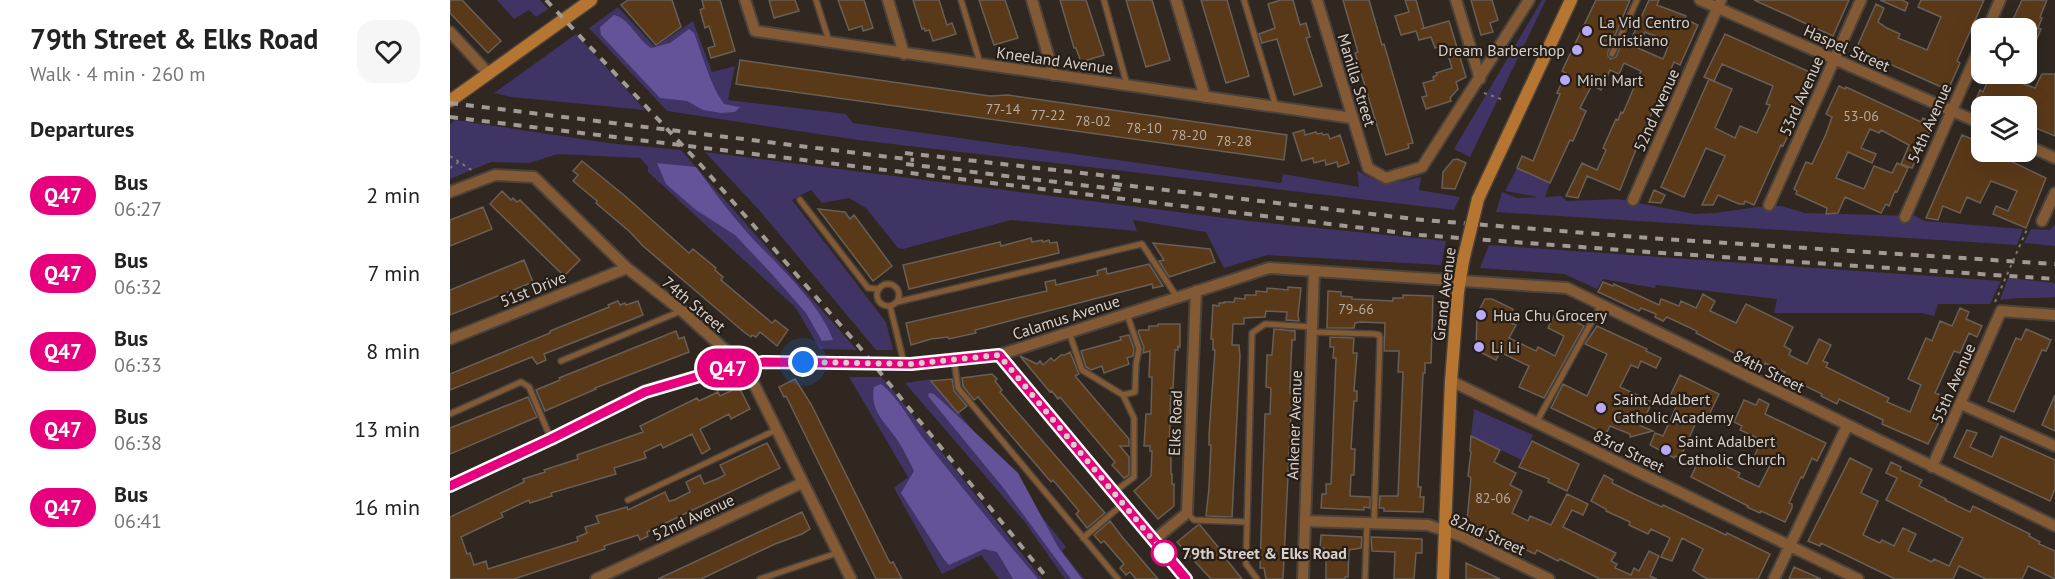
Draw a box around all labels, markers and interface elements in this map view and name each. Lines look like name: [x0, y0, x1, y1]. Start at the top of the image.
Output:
place label: La Vid Centro Christiano: [1599, 12, 1690, 50]
map controls: [1971, 18, 2037, 162]
button: locate: [1971, 18, 2037, 84]
text: 79th Street & Elks Road: [30, 20, 318, 57]
button: heart: [357, 20, 420, 83]
street label: Haspel Street: [1801, 20, 1894, 76]
marker: La Vid Centro Christiano: [1580, 24, 1594, 38]
street label: Manilla Street: [1333, 31, 1381, 129]
place label: Dream Barbershop: [1438, 40, 1565, 60]
street label: Kneeland Avenue: [995, 42, 1115, 78]
marker: Dream Barbershop: [1570, 43, 1584, 57]
street label: 53rd Avenue: [1775, 53, 1827, 139]
text: Walk · 4 min · 260 m: [30, 61, 206, 87]
street label: 52nd Avenue: [1629, 65, 1683, 155]
place label: Mini Mart: [1577, 70, 1644, 90]
marker: Mini Mart: [1558, 73, 1572, 87]
street label: 54th Avenue: [1903, 80, 1955, 166]
button: layers: [1971, 96, 2037, 162]
house number: 77-14: [986, 100, 1021, 118]
house number: 77-22: [1031, 106, 1065, 124]
house number: 53-06: [1843, 107, 1879, 125]
house number: 78-02: [1075, 112, 1111, 130]
text: Departures: [30, 115, 134, 143]
house number: 78-10: [1126, 119, 1162, 137]
house number: 78-20: [1171, 126, 1207, 144]
house number: 78-28: [1216, 132, 1252, 150]
text: Bus: [114, 168, 148, 196]
text: 2 min: [366, 181, 420, 209]
text: Q47: [44, 182, 82, 209]
text: 06:27: [114, 196, 162, 222]
text: Bus: [114, 246, 148, 274]
street label: Grand Avenue: [1428, 246, 1460, 342]
text: 7 min: [368, 259, 420, 287]
text: Q47: [44, 260, 82, 287]
street label: 51st Drive: [497, 267, 569, 311]
street label: 74th Street: [658, 272, 730, 337]
text: 06:32: [114, 274, 162, 300]
street label: Calamus Avenue: [1010, 290, 1122, 344]
house number: 79-66: [1338, 300, 1374, 318]
place label: Hua Chu Grocery: [1493, 305, 1608, 325]
marker: Hua Chu Grocery: [1474, 308, 1488, 322]
text: Bus: [114, 324, 148, 352]
text: 8 min: [366, 337, 420, 365]
place label: Li Li: [1491, 337, 1520, 357]
text: Q47: [44, 338, 82, 365]
marker: Li Li: [1472, 340, 1486, 354]
street label: 55th Avenue: [1927, 340, 1979, 426]
street label: 84th Street: [1730, 345, 1808, 397]
your location: [788, 347, 818, 377]
line badge: Q47: [694, 348, 762, 388]
text: 06:33: [114, 352, 162, 378]
text: Q47: [709, 355, 747, 382]
street label: Ankener Avenue: [1282, 370, 1306, 480]
place label: Saint Adalbert Catholic Academy: [1613, 389, 1734, 427]
street label: Elks Road: [1164, 390, 1186, 456]
marker: Saint Adalbert Catholic Academy: [1594, 401, 1608, 415]
text: Bus: [114, 402, 148, 430]
text: 13 min: [354, 415, 420, 443]
text: Q47: [44, 416, 82, 443]
street label: 83rd Street: [1590, 425, 1668, 477]
text: 06:38: [114, 430, 162, 456]
place label: Saint Adalbert Catholic Church: [1678, 431, 1786, 469]
marker: Saint Adalbert Catholic Church: [1659, 443, 1673, 457]
text: Bus: [114, 480, 148, 508]
street label: 52nd Avenue: [649, 489, 737, 545]
house number: 82-06: [1475, 489, 1511, 507]
text: 16 min: [354, 493, 420, 521]
text: Q47: [44, 494, 82, 521]
text: 06:41: [114, 508, 162, 534]
street label: 82nd Street: [1447, 509, 1529, 560]
marker: 79th Street & Elks Road: [1151, 540, 1177, 566]
place label: 79th Street & Elks Road: [1182, 543, 1347, 563]

